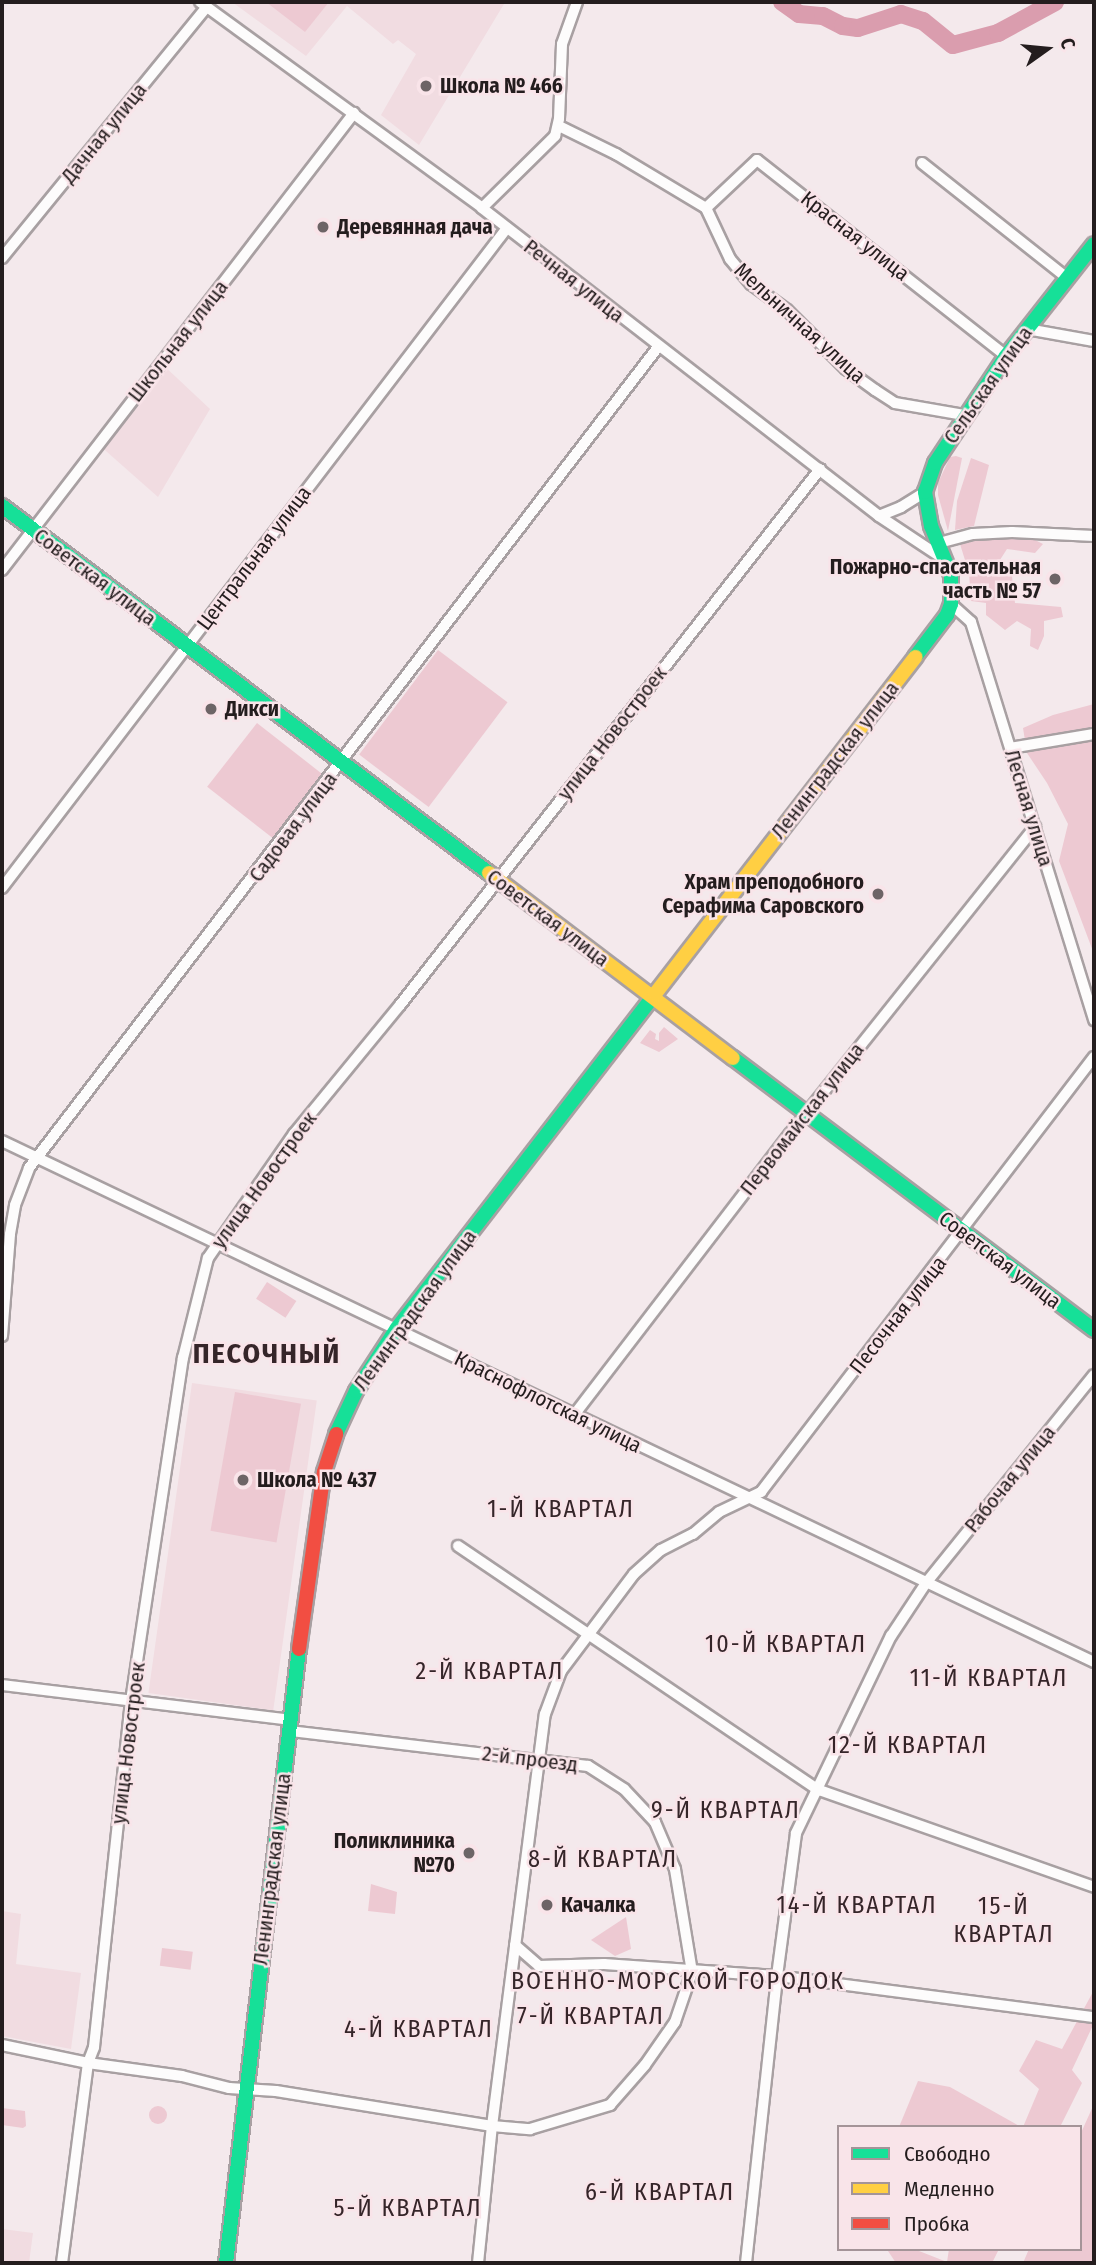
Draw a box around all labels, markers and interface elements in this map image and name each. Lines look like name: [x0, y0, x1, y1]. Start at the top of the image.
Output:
north arrow: [1012, 14, 1082, 84]
text: С: [1055, 36, 1080, 51]
place label: Школа № 466: [440, 73, 563, 99]
street label: Дачная улица: [56, 78, 152, 188]
marker: Школа № 466: [418, 78, 434, 94]
street label: Красная улица: [796, 186, 914, 286]
place label: Деревянная дача: [337, 214, 493, 240]
marker: Деревянная дача: [315, 219, 331, 235]
street label: Речная улица: [519, 234, 629, 328]
street label: Мельничная улица: [729, 257, 871, 389]
street label: Школьная улица: [123, 275, 233, 407]
street label: Сельская улица: [938, 321, 1038, 449]
street label: Центральная улица: [192, 481, 316, 635]
street label: Советская улица: [29, 523, 161, 631]
place label: Пожарно-спасательная часть № 57: [830, 554, 1041, 604]
marker: Пожарно-спасательная часть № 57: [1047, 571, 1063, 587]
street label: улица Новостроек: [552, 661, 672, 805]
street label: Ленинградская улица: [766, 676, 904, 844]
place label: Дикси: [225, 696, 279, 722]
marker: Дикси: [203, 701, 219, 717]
street label: Лесная улица: [999, 746, 1059, 870]
street label: Садовая улица: [244, 767, 342, 887]
street label: Советская улица: [482, 864, 614, 972]
place label: Храм преподобного Серафима Саровского: [662, 869, 864, 919]
marker: Храм преподобного Серафима Саровского: [870, 886, 886, 902]
street label: Первомайская улица: [735, 1038, 869, 1200]
street label: улица Новостроек: [206, 1107, 322, 1253]
street label: Советская улица: [934, 1206, 1066, 1314]
street label: Ленинградская улица: [348, 1224, 482, 1396]
street label: Песочная улица: [844, 1251, 952, 1379]
district label: ПЕСОЧНЫЙ: [194, 1337, 340, 1371]
street label: Краснофлотская улица: [450, 1346, 646, 1458]
street label: Рабочая улица: [959, 1420, 1061, 1538]
place label: Школа № 437: [257, 1467, 376, 1493]
marker: Школа № 437: [235, 1472, 251, 1488]
district label: 1-Й КВАРТАЛ: [489, 1496, 633, 1524]
district label: 10-Й КВАРТАЛ: [706, 1631, 866, 1659]
district label: 2-Й КВАРТАЛ: [417, 1658, 563, 1686]
street label: улица Новостроек: [106, 1661, 150, 1825]
district label: 11-Й КВАРТАЛ: [911, 1665, 1067, 1693]
district label: 12-Й КВАРТАЛ: [829, 1732, 987, 1760]
street label: 2-й проезд: [481, 1741, 579, 1777]
street label: Ленинградская улица: [248, 1772, 296, 1966]
district label: 9-Й КВАРТАЛ: [652, 1797, 800, 1825]
place label: Поликлиника №70: [334, 1828, 455, 1878]
marker: Поликлиника №70: [461, 1845, 477, 1861]
district label: 8-Й КВАРТАЛ: [529, 1846, 677, 1874]
place label: Качалка: [561, 1892, 636, 1918]
district label: 14-Й КВАРТАЛ: [778, 1892, 936, 1920]
district label: 15-Й КВАРТАЛ: [954, 1893, 1054, 1949]
marker: Качалка: [539, 1897, 555, 1913]
district label: ВОЕННО-МОРСКОЙ ГОРОДОК: [514, 1968, 842, 1996]
district label: 7-Й КВАРТАЛ: [518, 2003, 664, 2031]
district label: 4-Й КВАРТАЛ: [345, 2016, 493, 2044]
legend: [837, 2125, 1082, 2251]
text: Свободно: [904, 2141, 990, 2167]
text: Медленно: [904, 2176, 994, 2202]
district label: 6-Й КВАРТАЛ: [586, 2179, 734, 2207]
district label: 5-Й КВАРТАЛ: [335, 2195, 481, 2223]
text: Пробка: [904, 2211, 970, 2237]

